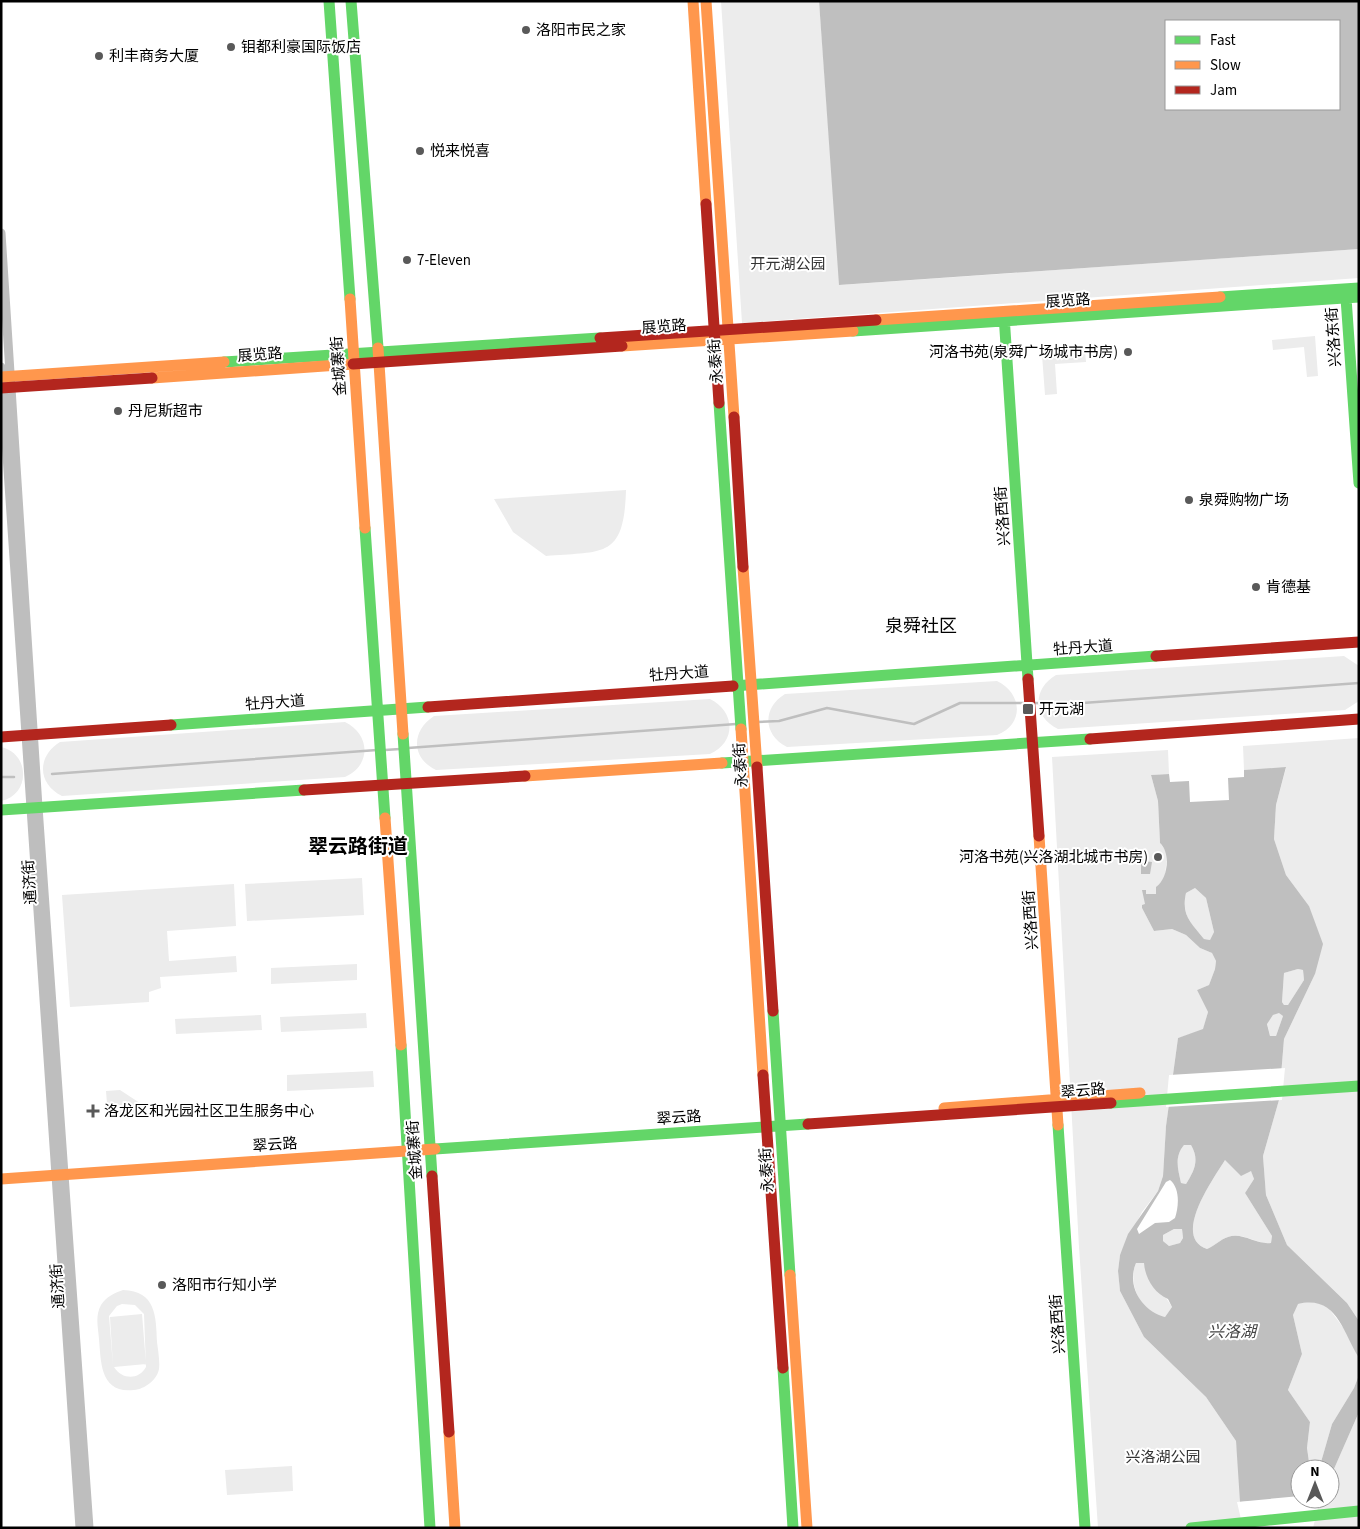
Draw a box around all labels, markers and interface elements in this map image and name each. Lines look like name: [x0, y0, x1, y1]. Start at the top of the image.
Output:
place label: 洛阳市民之家: [536, 20, 626, 41]
legend: [1165, 20, 1340, 110]
marker: 洛阳市民之家: [520, 24, 532, 36]
text: Fast: [1210, 30, 1236, 51]
place label: 钼都利豪国际饭店: [241, 37, 361, 58]
marker: 钼都利豪国际饭店: [225, 41, 237, 53]
place label: 利丰商务大厦: [109, 46, 199, 67]
marker: 利丰商务大厦: [93, 50, 105, 62]
text: Slow: [1210, 55, 1241, 76]
text: Jam: [1210, 80, 1237, 101]
place label: 悦来悦喜: [430, 141, 490, 162]
marker: 悦来悦喜: [414, 145, 426, 157]
place label: 7-Eleven: [417, 250, 471, 271]
marker: 7-Eleven: [401, 254, 413, 266]
park label: 开元湖公园: [750, 254, 826, 275]
street label: 展览路: [1045, 289, 1091, 313]
street label: 兴洛东街: [1321, 306, 1347, 368]
street label: 展览路: [641, 315, 687, 339]
street label: 金城寨街: [326, 335, 352, 397]
street label: 永泰街: [704, 338, 728, 384]
place label: 河洛书苑(泉舜广场城市书房): [929, 342, 1118, 363]
street label: 展览路: [237, 343, 283, 367]
marker: 河洛书苑(泉舜广场城市书房): [1122, 346, 1134, 358]
place label: 丹尼斯超市: [128, 401, 203, 422]
marker: 丹尼斯超市: [112, 405, 124, 417]
street label: 兴洛西街: [990, 485, 1016, 547]
place label: 泉舜购物广场: [1199, 490, 1289, 511]
marker: 泉舜购物广场: [1183, 494, 1195, 506]
place label: 肯德基: [1266, 577, 1311, 598]
marker: 肯德基: [1250, 581, 1262, 593]
district label: 泉舜社区: [885, 614, 957, 639]
street label: 牡丹大道: [1052, 635, 1114, 661]
street label: 牡丹大道: [648, 661, 710, 687]
street label: 牡丹大道: [244, 690, 306, 716]
place label: 开元湖: [1039, 699, 1084, 720]
marker: 开元湖: [1021, 702, 1035, 716]
street label: 永泰街: [729, 742, 753, 788]
district label: 翠云路街道: [308, 833, 408, 861]
place label: 河洛书苑(兴洛湖北城市书房): [959, 847, 1148, 868]
marker: 河洛书苑(兴洛湖北城市书房): [1152, 851, 1164, 863]
street label: 通济街: [18, 859, 42, 905]
street label: 兴洛西街: [1018, 889, 1044, 951]
street label: 翠云路: [1060, 1079, 1106, 1103]
place label: 洛龙区和光园社区卫生服务中心: [104, 1101, 314, 1122]
marker: 洛龙区和光园社区卫生服务中心: [86, 1104, 100, 1118]
street label: 翠云路: [656, 1106, 702, 1130]
street label: 金城寨街: [402, 1119, 428, 1181]
street label: 翠云路: [252, 1133, 298, 1157]
street label: 永泰街: [755, 1147, 779, 1193]
street label: 通济街: [46, 1263, 70, 1309]
place label: 洛阳市行知小学: [172, 1275, 277, 1296]
marker: 洛阳市行知小学: [156, 1279, 168, 1291]
street label: 兴洛西街: [1045, 1293, 1071, 1355]
water label: 兴洛湖: [1208, 1321, 1259, 1343]
park label: 兴洛湖公园: [1125, 1447, 1201, 1468]
north arrow: [1290, 1459, 1340, 1509]
text: N: [1310, 1462, 1320, 1482]

